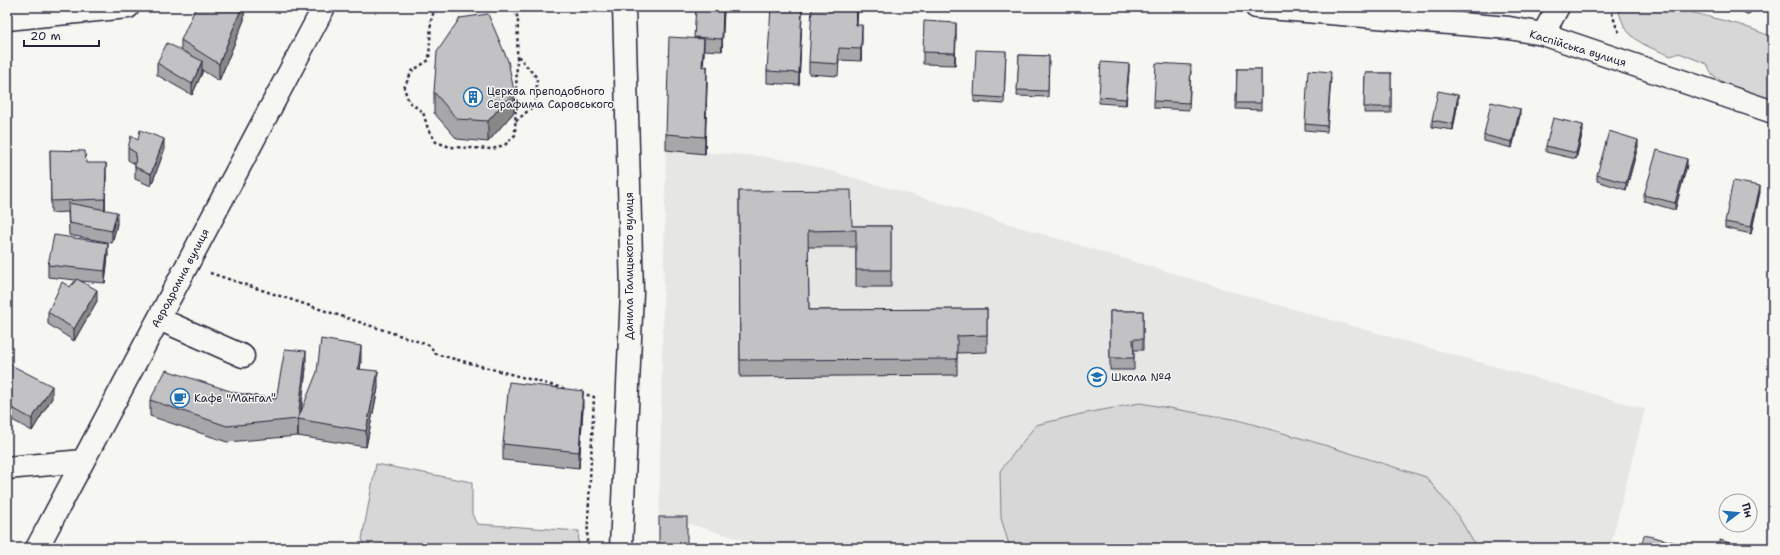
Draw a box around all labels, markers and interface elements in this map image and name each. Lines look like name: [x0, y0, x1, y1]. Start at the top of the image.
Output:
scale bar: [24, 22, 99, 48]
street label: Каспійська вулиця: [1528, 27, 1628, 70]
text: 20 m: [30, 28, 61, 44]
place label: Церква преподобного Серафима Саровського: [487, 84, 614, 112]
building icon: Церква преподобного Серафима Саровського: [462, 86, 484, 108]
street label: Данила Галицького вулиця: [622, 192, 637, 340]
street label: Аеродромна вулиця: [148, 226, 213, 330]
school or university icon: Школа №4: [1086, 366, 1108, 388]
place label: Школа №4: [1111, 370, 1172, 385]
cafe icon: Кафе "Мангал": [169, 387, 191, 409]
place label: Кафе "Мангал": [194, 391, 276, 406]
north arrow: [1718, 493, 1758, 533]
text: Пн: [1738, 501, 1756, 519]

